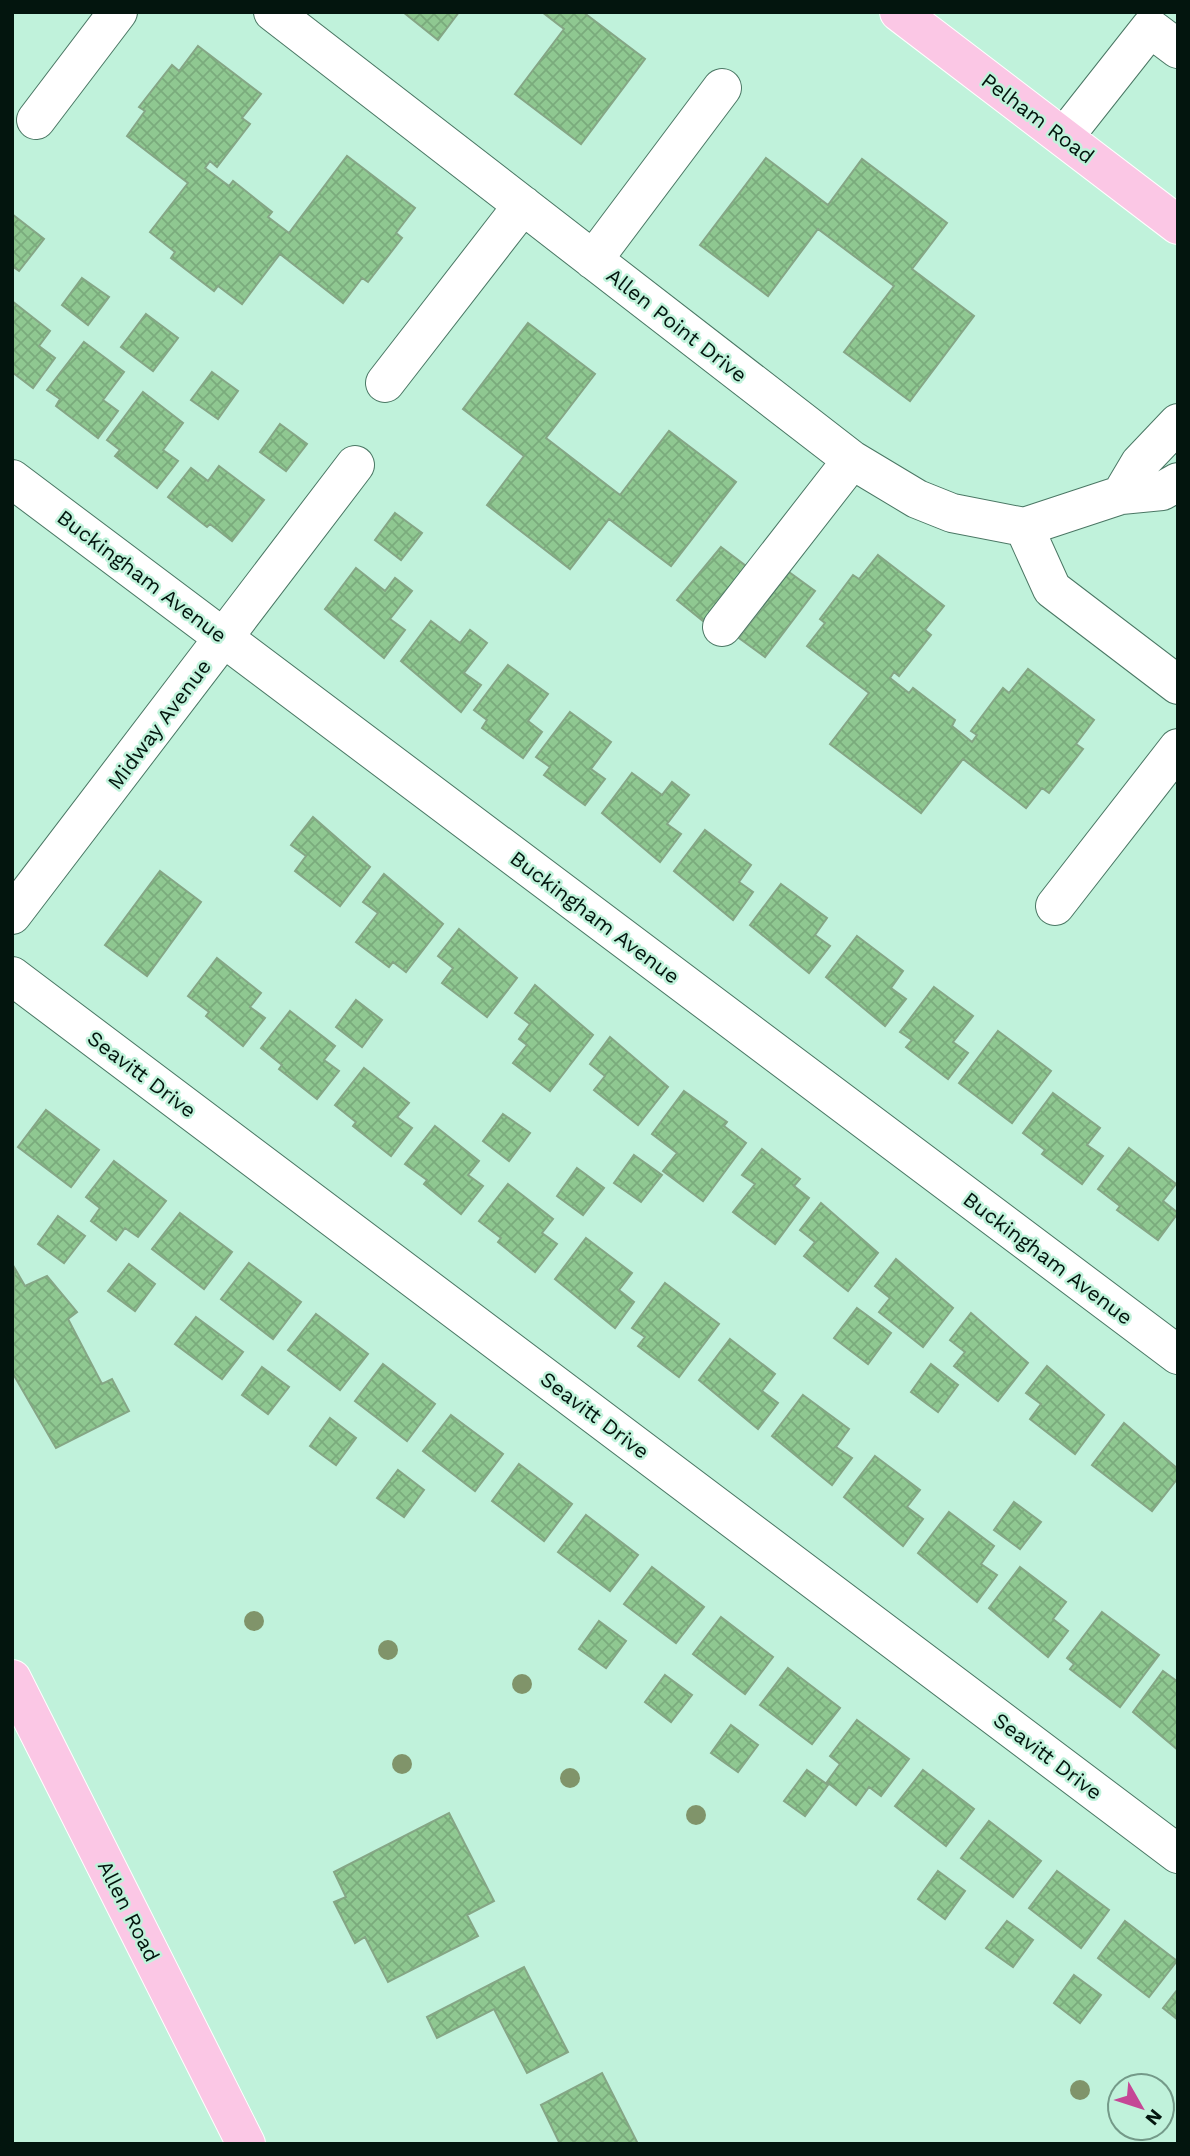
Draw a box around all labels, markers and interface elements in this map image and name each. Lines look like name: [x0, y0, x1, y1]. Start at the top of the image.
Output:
street label: Pelham Road: [977, 68, 1099, 168]
street label: Allen Point Drive: [602, 263, 752, 387]
street label: Buckingham Avenue: [52, 504, 232, 648]
street label: Midway Avenue: [102, 654, 216, 794]
street label: Buckingham Avenue: [505, 845, 685, 989]
street label: Seavitt Drive: [83, 1025, 201, 1123]
street label: Buckingham Avenue: [958, 1186, 1138, 1330]
street label: Seavitt Drive: [536, 1366, 654, 1464]
street label: Seavitt Drive: [989, 1707, 1107, 1805]
street label: Allen Road: [93, 1856, 165, 1966]
north arrow: [1106, 2072, 1176, 2142]
text: N: [1140, 2105, 1167, 2130]

